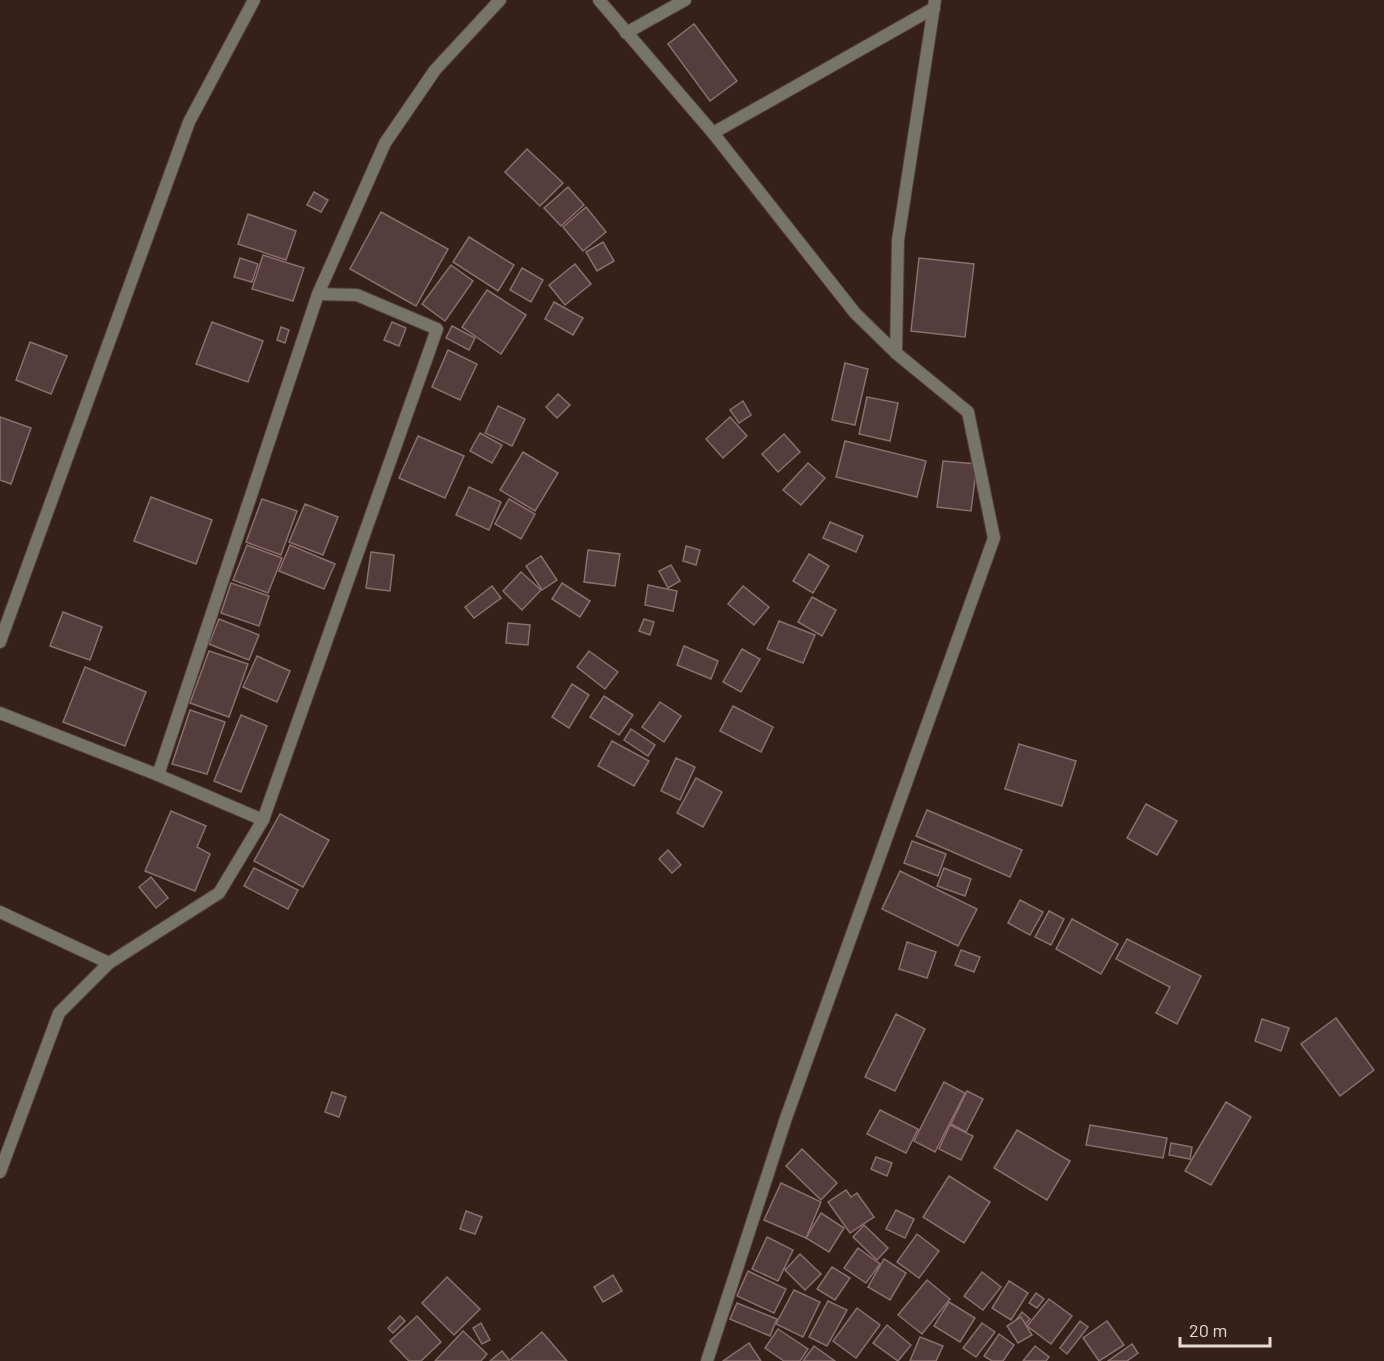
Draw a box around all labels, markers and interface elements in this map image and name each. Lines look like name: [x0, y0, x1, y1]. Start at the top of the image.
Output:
scale bar: [1180, 1310, 1270, 1348]
text: 20 m: [1189, 1319, 1227, 1341]

